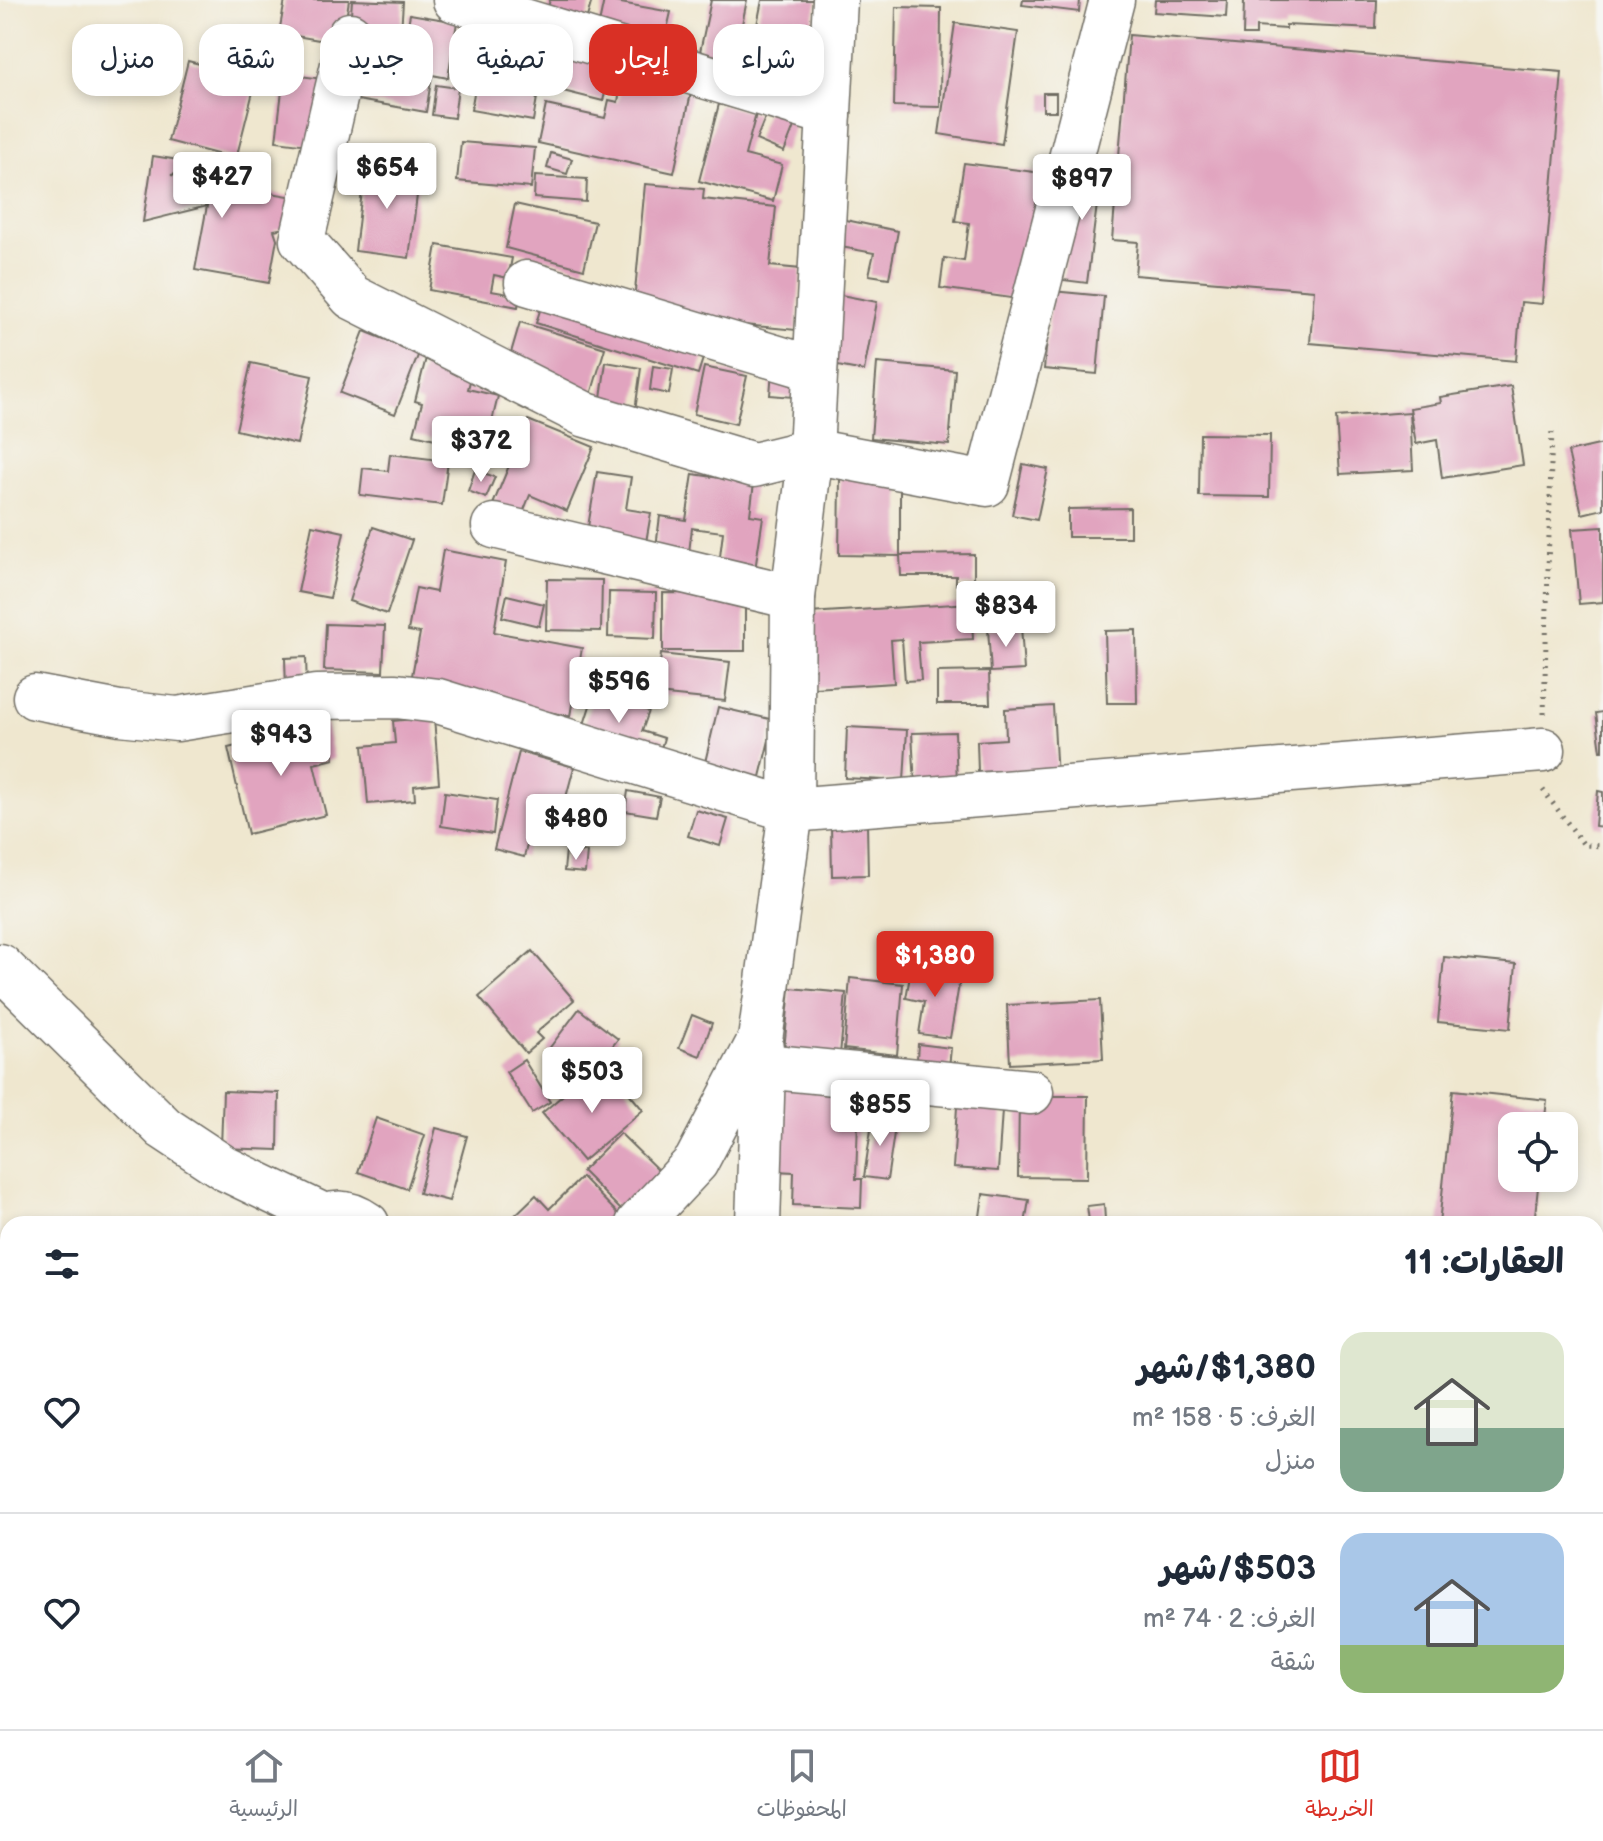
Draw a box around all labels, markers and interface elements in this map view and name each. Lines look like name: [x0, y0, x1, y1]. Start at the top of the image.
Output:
chip: منزل: [72, 24, 183, 96]
chip: شقة: [199, 24, 304, 96]
chip: جديد: [320, 24, 433, 96]
chip: تصفية: [449, 24, 573, 96]
chip: إيجار: [589, 24, 697, 96]
chip: شراء: [713, 24, 824, 96]
pin: $654: [340, 143, 434, 211]
pin: $427: [175, 152, 269, 220]
text: $654: [355, 153, 419, 184]
pin: $897: [1035, 154, 1129, 222]
text: $427: [191, 162, 253, 193]
text: $897: [1051, 164, 1113, 195]
pin: $372: [434, 416, 528, 484]
text: $372: [450, 426, 512, 457]
pin: $834: [959, 581, 1053, 649]
text: $834: [974, 591, 1038, 622]
pin: $596: [572, 657, 666, 725]
text: $596: [587, 667, 651, 698]
pin: $943: [234, 710, 328, 778]
text: $943: [250, 720, 312, 751]
pin: $480: [529, 794, 623, 862]
text: $480: [544, 804, 608, 835]
pin: $1,380: [870, 931, 1000, 999]
text: $1,380: [895, 941, 975, 972]
pin: $503: [545, 1047, 639, 1115]
text: $503: [560, 1057, 624, 1088]
pin: $855: [833, 1080, 927, 1148]
text: $855: [849, 1090, 911, 1121]
map controls: [1498, 1112, 1578, 1192]
button: locate: [1498, 1112, 1578, 1192]
icon: filters: [40, 1242, 84, 1286]
text: العقارات: 11: [1404, 1242, 1564, 1283]
text: $1,380/شهر: [1137, 1347, 1316, 1388]
icon: home: [1404, 1364, 1500, 1460]
icon: heart: [40, 1390, 84, 1434]
text: الغرف: 5 · 158 m²: [1132, 1403, 1316, 1434]
text: منزل: [1265, 1446, 1316, 1477]
text: $503/شهر: [1160, 1548, 1316, 1589]
icon: home: [1404, 1565, 1500, 1661]
icon: heart: [40, 1591, 84, 1635]
text: الغرف: 2 · 74 m²: [1143, 1604, 1316, 1635]
text: شقة: [1271, 1647, 1316, 1678]
tab: الرئيسية: [229, 1744, 298, 1828]
tab: المحفوظات: [756, 1744, 847, 1828]
tab: الخريطة: [1305, 1744, 1374, 1828]

